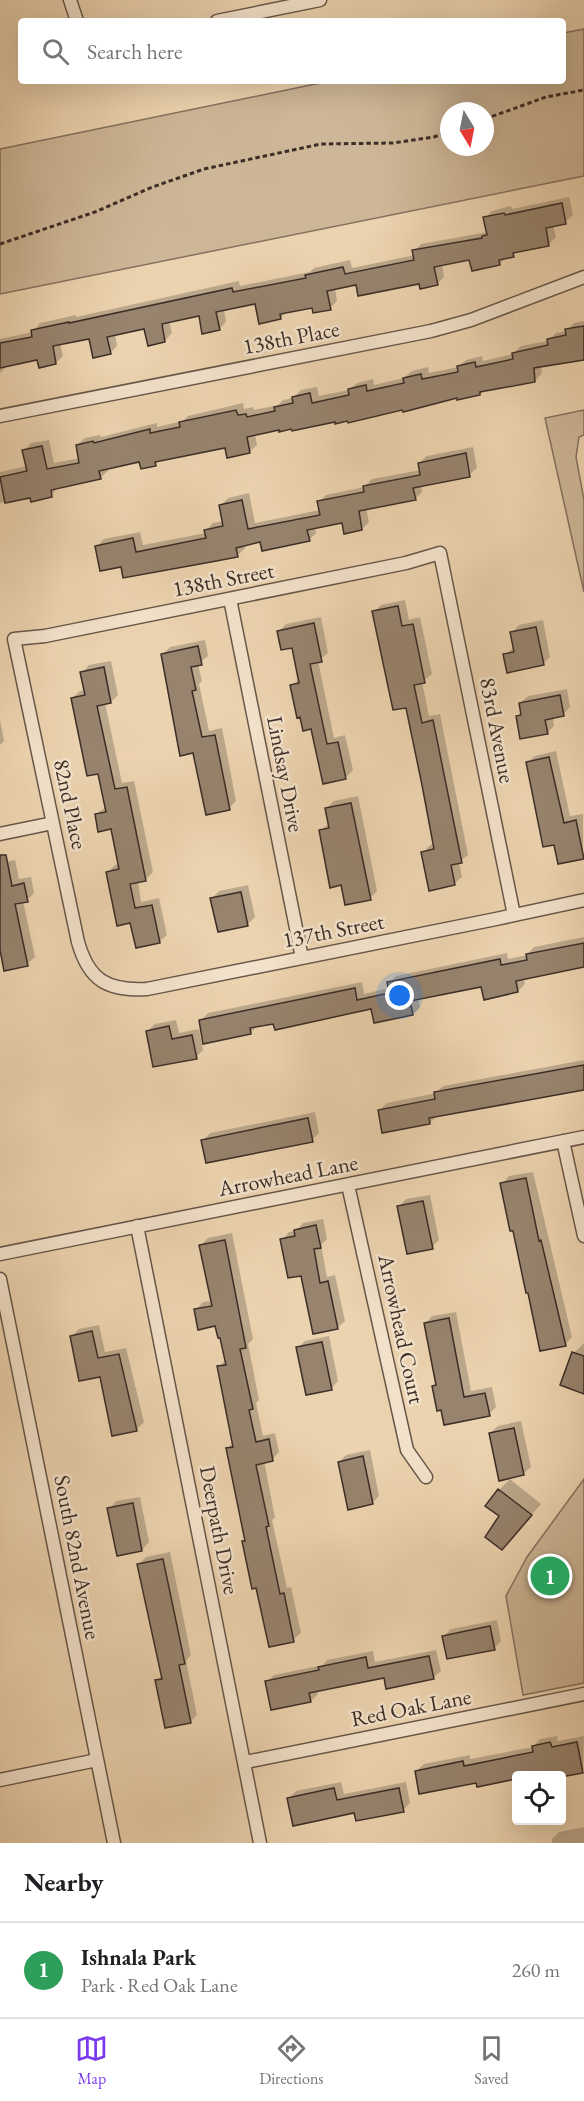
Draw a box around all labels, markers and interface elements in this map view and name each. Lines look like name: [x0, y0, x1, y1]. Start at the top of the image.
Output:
search box: [18, 18, 566, 84]
icon: search: [39, 35, 72, 68]
text: Search here: [87, 37, 182, 66]
north arrow: [440, 102, 494, 156]
street label: 138th Place: [240, 314, 342, 361]
street label: 138th Street: [170, 555, 276, 604]
street label: 83rd Avenue: [473, 675, 522, 786]
street label: Lindsay Drive: [260, 714, 311, 835]
street label: 82nd Place: [47, 756, 94, 852]
street label: 137th Street: [280, 906, 386, 955]
your location: [385, 981, 414, 1010]
street label: Arrowhead Lane: [215, 1148, 361, 1203]
street label: Arrowhead Court: [371, 1251, 432, 1407]
street label: Deerpath Drive: [193, 1463, 246, 1597]
street label: South 82nd Avenue: [47, 1472, 108, 1642]
pin: 1: [530, 1554, 570, 1598]
street label: Red Oak Lane: [349, 1682, 474, 1733]
map controls: [512, 1771, 566, 1825]
button: locate: [512, 1771, 566, 1825]
text: Nearby: [24, 1865, 104, 1899]
text: Ishnala Park: [81, 1943, 196, 1972]
text: 1: [38, 1957, 49, 1983]
text: 260 m: [512, 1957, 560, 1983]
text: Park · Red Oak Lane: [81, 1972, 238, 1998]
tab: Map: [75, 2032, 108, 2089]
tab: Directions: [259, 2032, 324, 2089]
tab: Saved: [474, 2032, 509, 2089]

